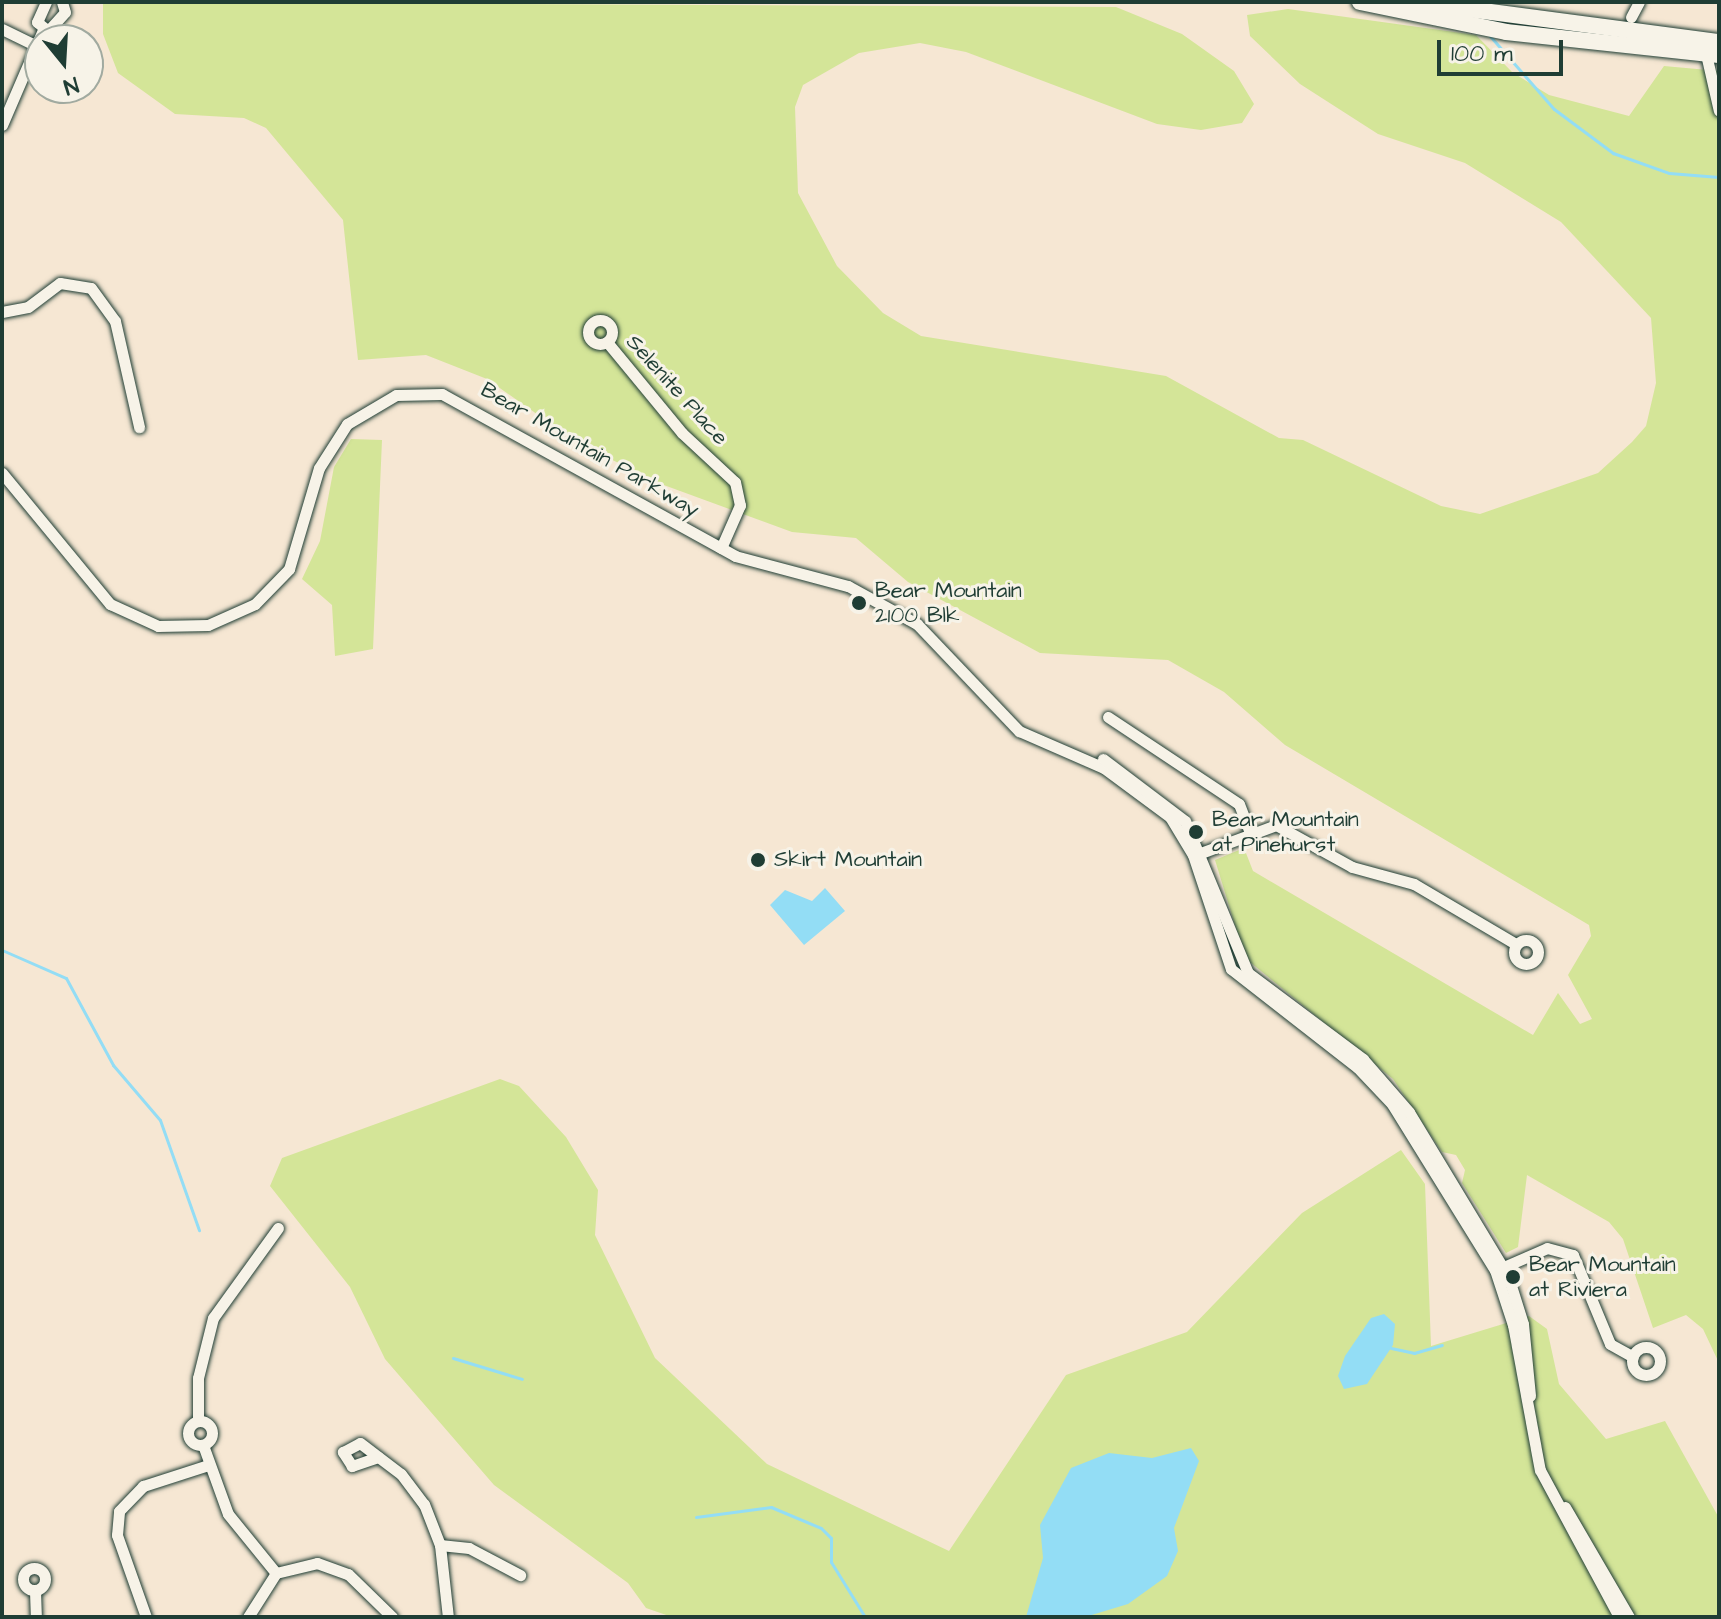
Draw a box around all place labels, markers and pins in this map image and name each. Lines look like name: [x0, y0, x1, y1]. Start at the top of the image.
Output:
place label: Bear Mountain 2100 Blk: [875, 577, 1022, 628]
marker: Bear Mountain 2100 Blk: [850, 594, 868, 612]
place label: Bear Mountain at Pinehurst: [1212, 806, 1359, 858]
marker: Bear Mountain at Pinehurst: [1187, 823, 1205, 841]
place label: Skirt Mountain: [774, 847, 922, 873]
marker: Skirt Mountain: [749, 851, 767, 869]
place label: Bear Mountain at Riviera: [1529, 1251, 1676, 1302]
marker: Bear Mountain at Riviera: [1504, 1268, 1522, 1286]

